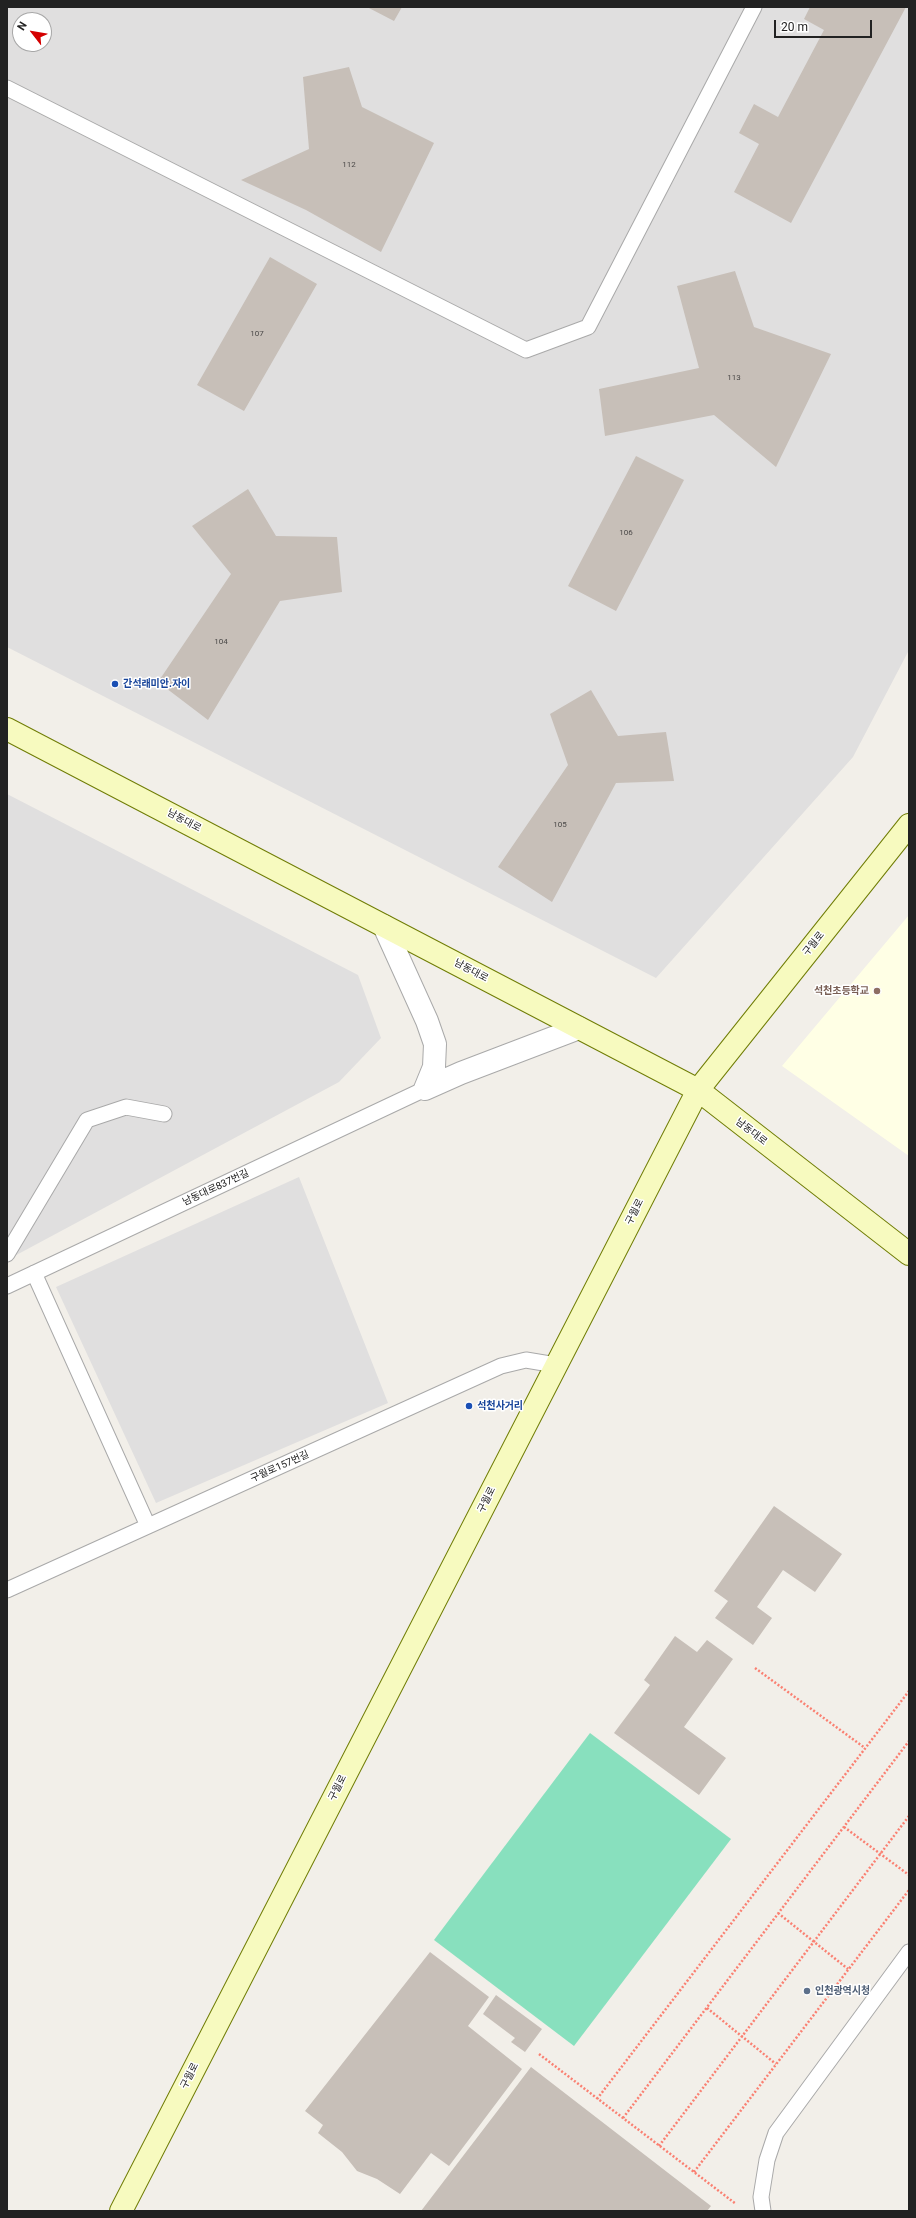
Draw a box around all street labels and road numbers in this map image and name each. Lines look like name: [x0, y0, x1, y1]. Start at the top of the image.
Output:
street label: 남동대로: [165, 807, 203, 835]
street label: 구월로: [801, 929, 827, 959]
street label: 남동대로: [452, 957, 490, 985]
street label: 남동대로: [733, 1116, 769, 1148]
street label: 남동대로837번길: [181, 1167, 251, 1209]
street label: 구월로: [623, 1197, 647, 1227]
street label: 구월로157번길: [249, 1449, 311, 1485]
street label: 구월로: [475, 1485, 499, 1515]
street label: 구월로: [326, 1773, 350, 1803]
street label: 구월로: [178, 2061, 202, 2091]

